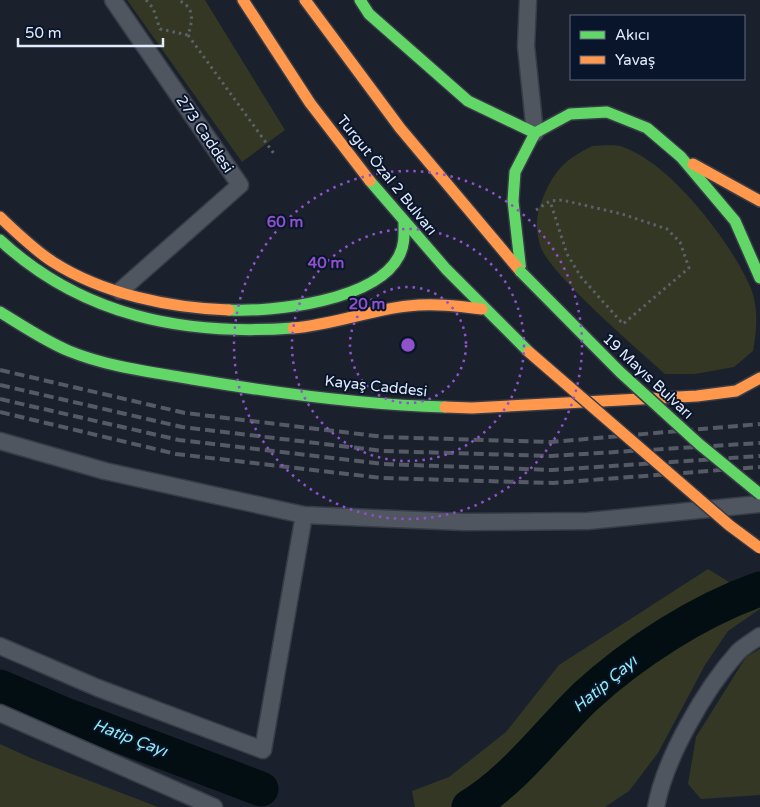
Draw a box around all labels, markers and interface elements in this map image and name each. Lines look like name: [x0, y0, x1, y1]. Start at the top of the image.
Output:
scale bar: [18, 15, 162, 47]
legend: [570, 15, 745, 80]
text: 50 m: [25, 24, 62, 42]
text: Akıcı: [615, 26, 650, 44]
text: Yavaş: [615, 51, 655, 69]
street label: 273 Caddesi: [173, 92, 237, 176]
street label: Turgut Özal 2 Bulvarı: [333, 111, 441, 239]
text: 60 m: [267, 213, 303, 231]
text: 40 m: [308, 254, 344, 272]
text: 20 m: [349, 295, 385, 313]
street label: 19 Mayıs Bulvarı: [599, 329, 697, 423]
centre of rings: [399, 336, 417, 354]
street label: Kayaş Caddesi: [324, 372, 428, 400]
water label: Hatip Çayı: [569, 651, 642, 717]
water label: Hatip Çayı: [90, 715, 171, 762]

